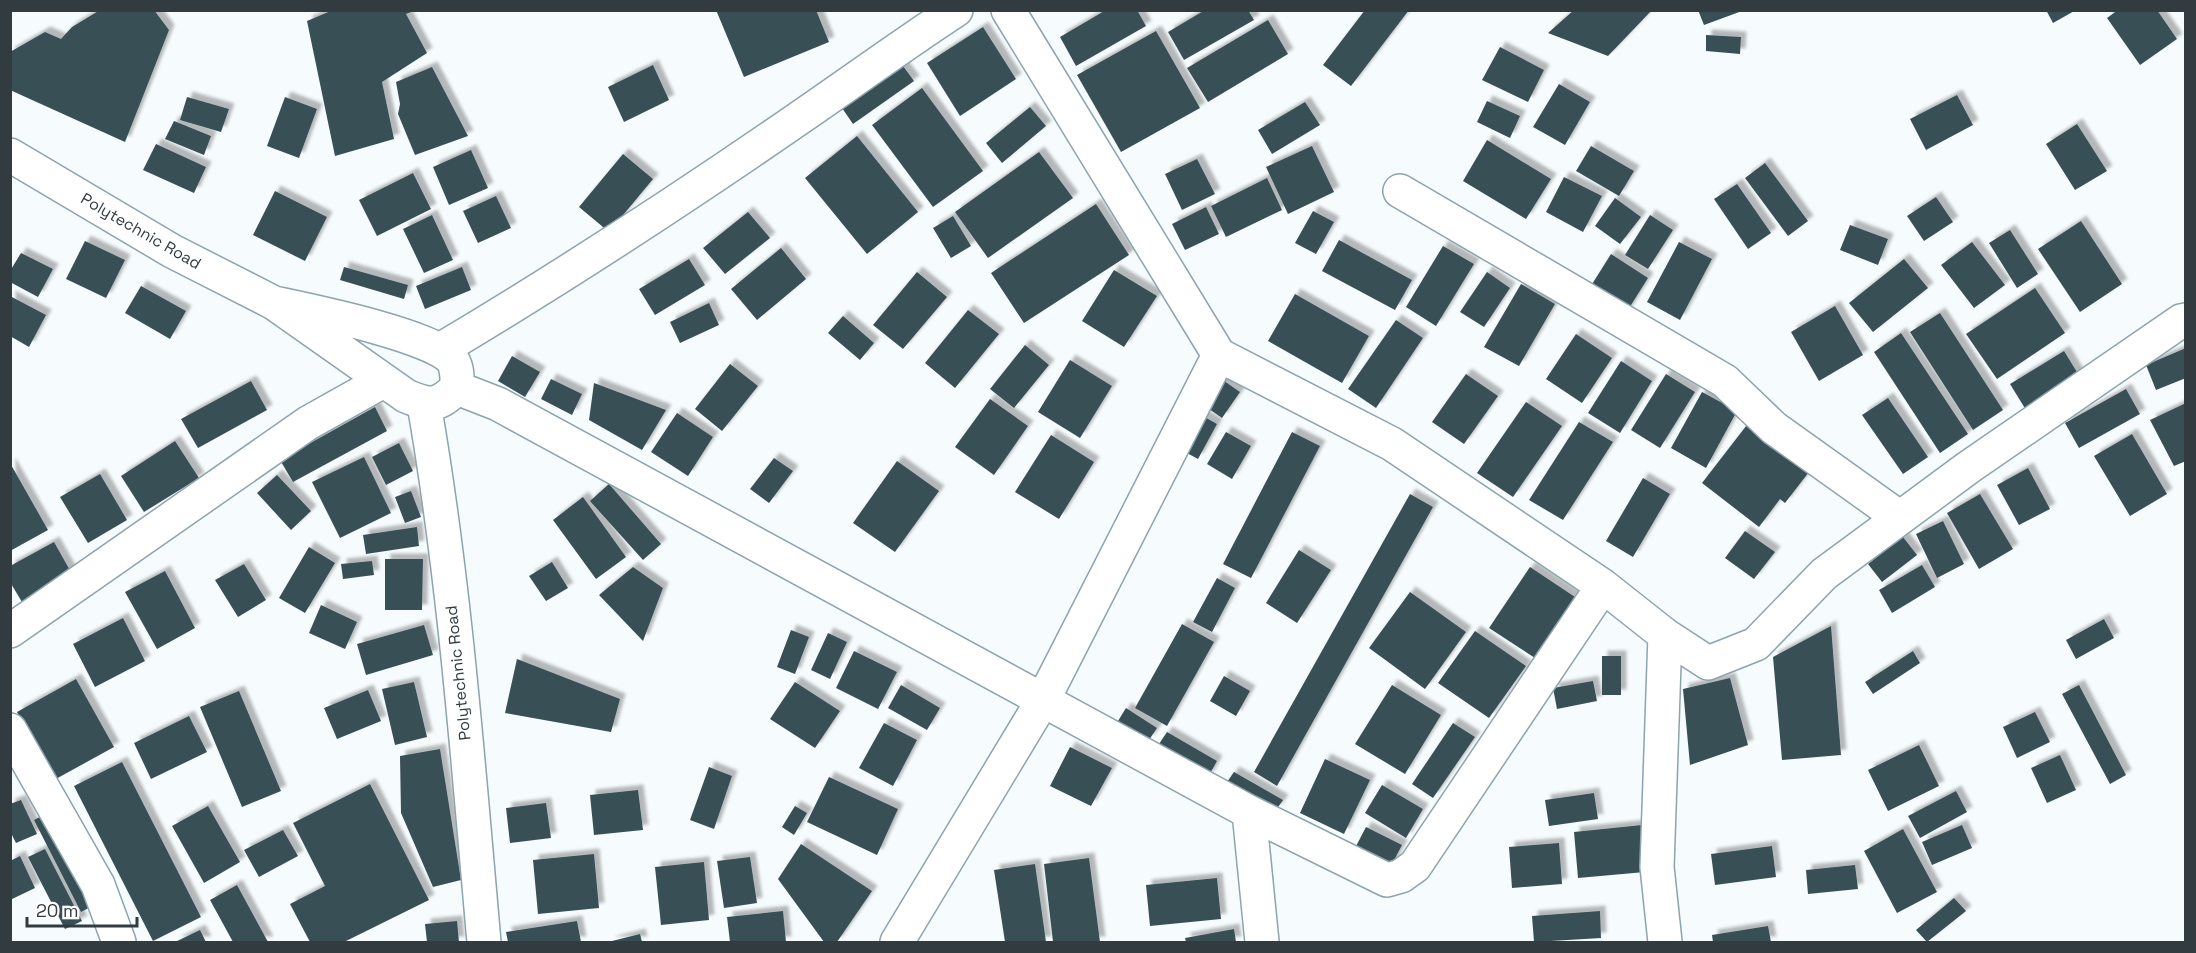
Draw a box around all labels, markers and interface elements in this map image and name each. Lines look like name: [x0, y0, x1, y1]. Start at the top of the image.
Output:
street label: Polytechnic Road: [77, 188, 205, 274]
street label: Polytechnic Road: [440, 604, 476, 742]
scale bar: [27, 890, 136, 928]
text: 20 m: [36, 899, 79, 922]

